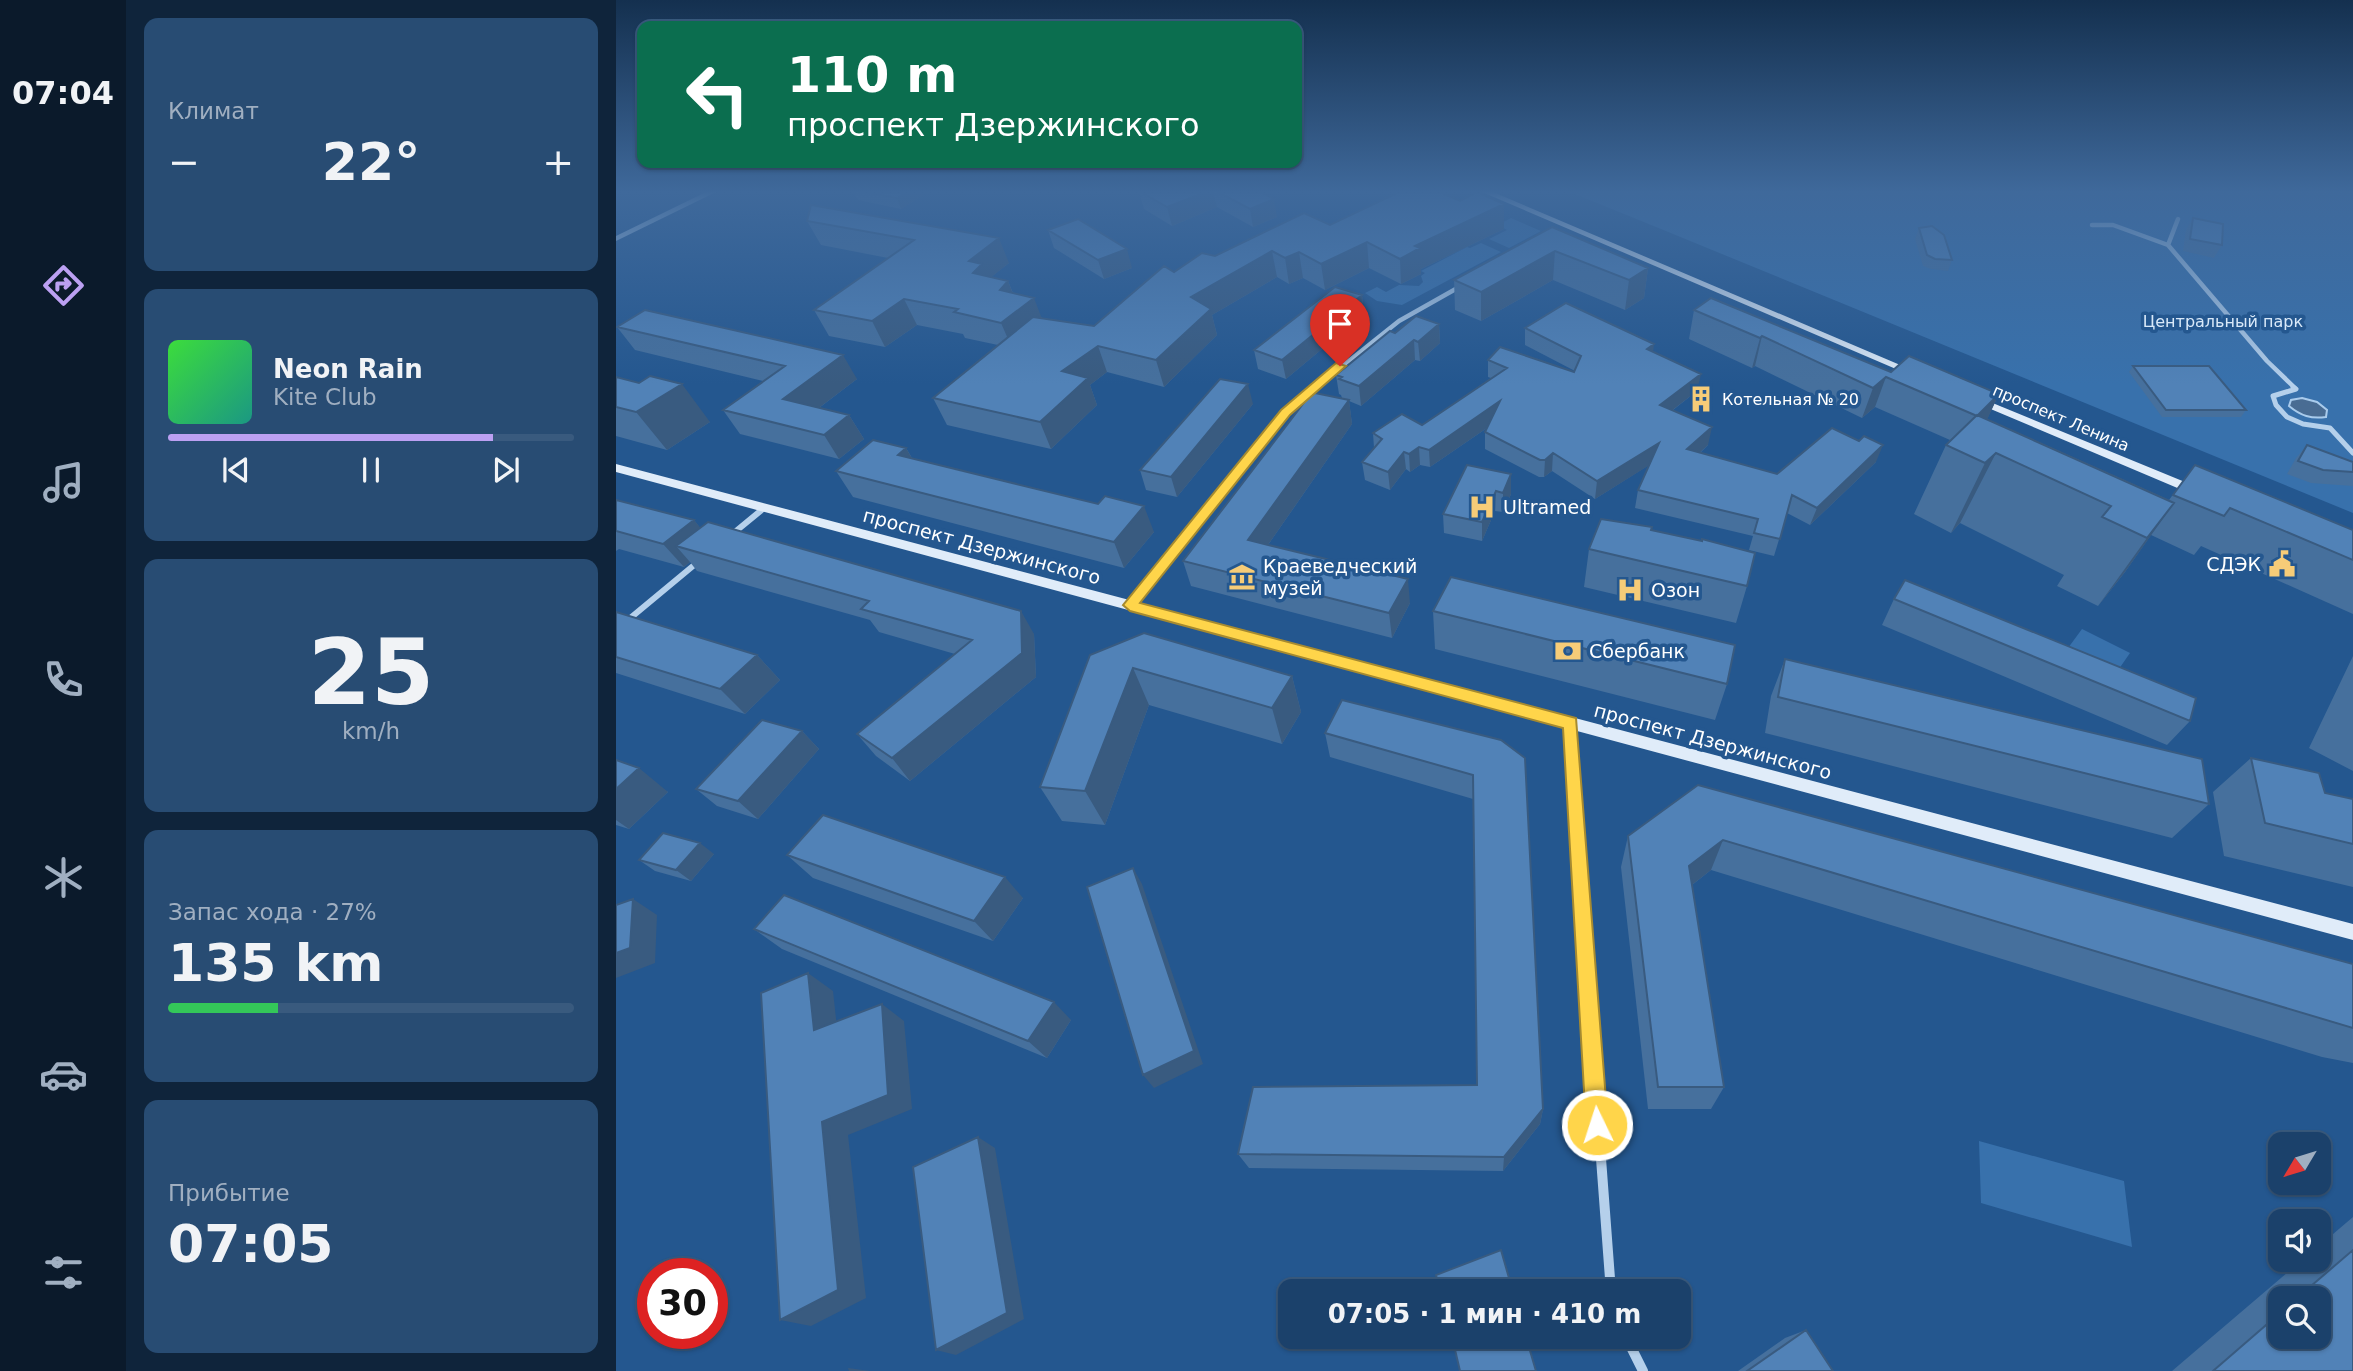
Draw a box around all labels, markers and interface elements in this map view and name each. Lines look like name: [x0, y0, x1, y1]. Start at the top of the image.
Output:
text: 110 m: [787, 47, 957, 104]
icon: left: [672, 49, 763, 140]
text: 07:04: [12, 74, 114, 112]
text: Климат: [168, 98, 259, 124]
text: проспект Дзержинского: [787, 106, 1200, 144]
text: 22°: [322, 132, 420, 192]
text: −: [168, 140, 200, 184]
text: +: [542, 140, 574, 184]
icon: directions: [39, 261, 88, 310]
pin: [1310, 294, 1370, 366]
icon: arrive: [1321, 305, 1359, 343]
park label: Центральный парк: [2143, 312, 2304, 331]
text: Neon Rain: [273, 354, 423, 384]
street label: проспект Ленина: [1990, 381, 2132, 455]
text: Kite Club: [273, 384, 377, 410]
building icon: Котельная № 20: [1686, 384, 1716, 414]
place label: Котельная № 20: [1722, 390, 1859, 409]
icon: previous: [217, 451, 255, 489]
icon: pause: [352, 451, 390, 489]
icon: next: [487, 451, 525, 489]
icon: music: [39, 458, 88, 507]
hospital icon: Ultramed: [1467, 492, 1497, 522]
place label: Ultramed: [1503, 496, 1591, 518]
street label: проспект Дзержинского: [861, 504, 1103, 588]
public building icon: СДЭК: [2267, 549, 2297, 579]
place label: СДЭК: [2206, 553, 2262, 575]
place label: Краеведческий музей: [1263, 555, 1417, 599]
museum icon: Краеведческий музей: [1227, 562, 1257, 592]
hospital icon: Озон: [1615, 575, 1645, 605]
place label: Озон: [1651, 579, 1700, 601]
text: 25: [308, 620, 434, 725]
bank icon: Сбербанк: [1553, 636, 1583, 666]
place label: Сбербанк: [1589, 640, 1685, 662]
icon: phone: [39, 655, 88, 704]
street label: проспект Дзержинского: [1592, 699, 1834, 783]
text: km/h: [342, 718, 400, 744]
icon: climate: [39, 853, 88, 902]
text: Запас хода · 27%: [168, 899, 377, 925]
text: 135 km: [168, 933, 383, 993]
icon: car: [39, 1050, 88, 1099]
position arrow: [1560, 1088, 1634, 1162]
north arrow: [2268, 1132, 2331, 1195]
map controls: [2268, 1132, 2331, 1349]
text: Прибытие: [168, 1180, 290, 1206]
button: sound: [2268, 1209, 2331, 1272]
text: 07:05: [168, 1214, 334, 1274]
icon: filters: [39, 1248, 88, 1297]
speed limit sign: 30: [637, 1258, 728, 1349]
button: search: [2268, 1286, 2331, 1349]
text: 07:05 · 1 мин · 410 m: [1328, 1299, 1641, 1329]

